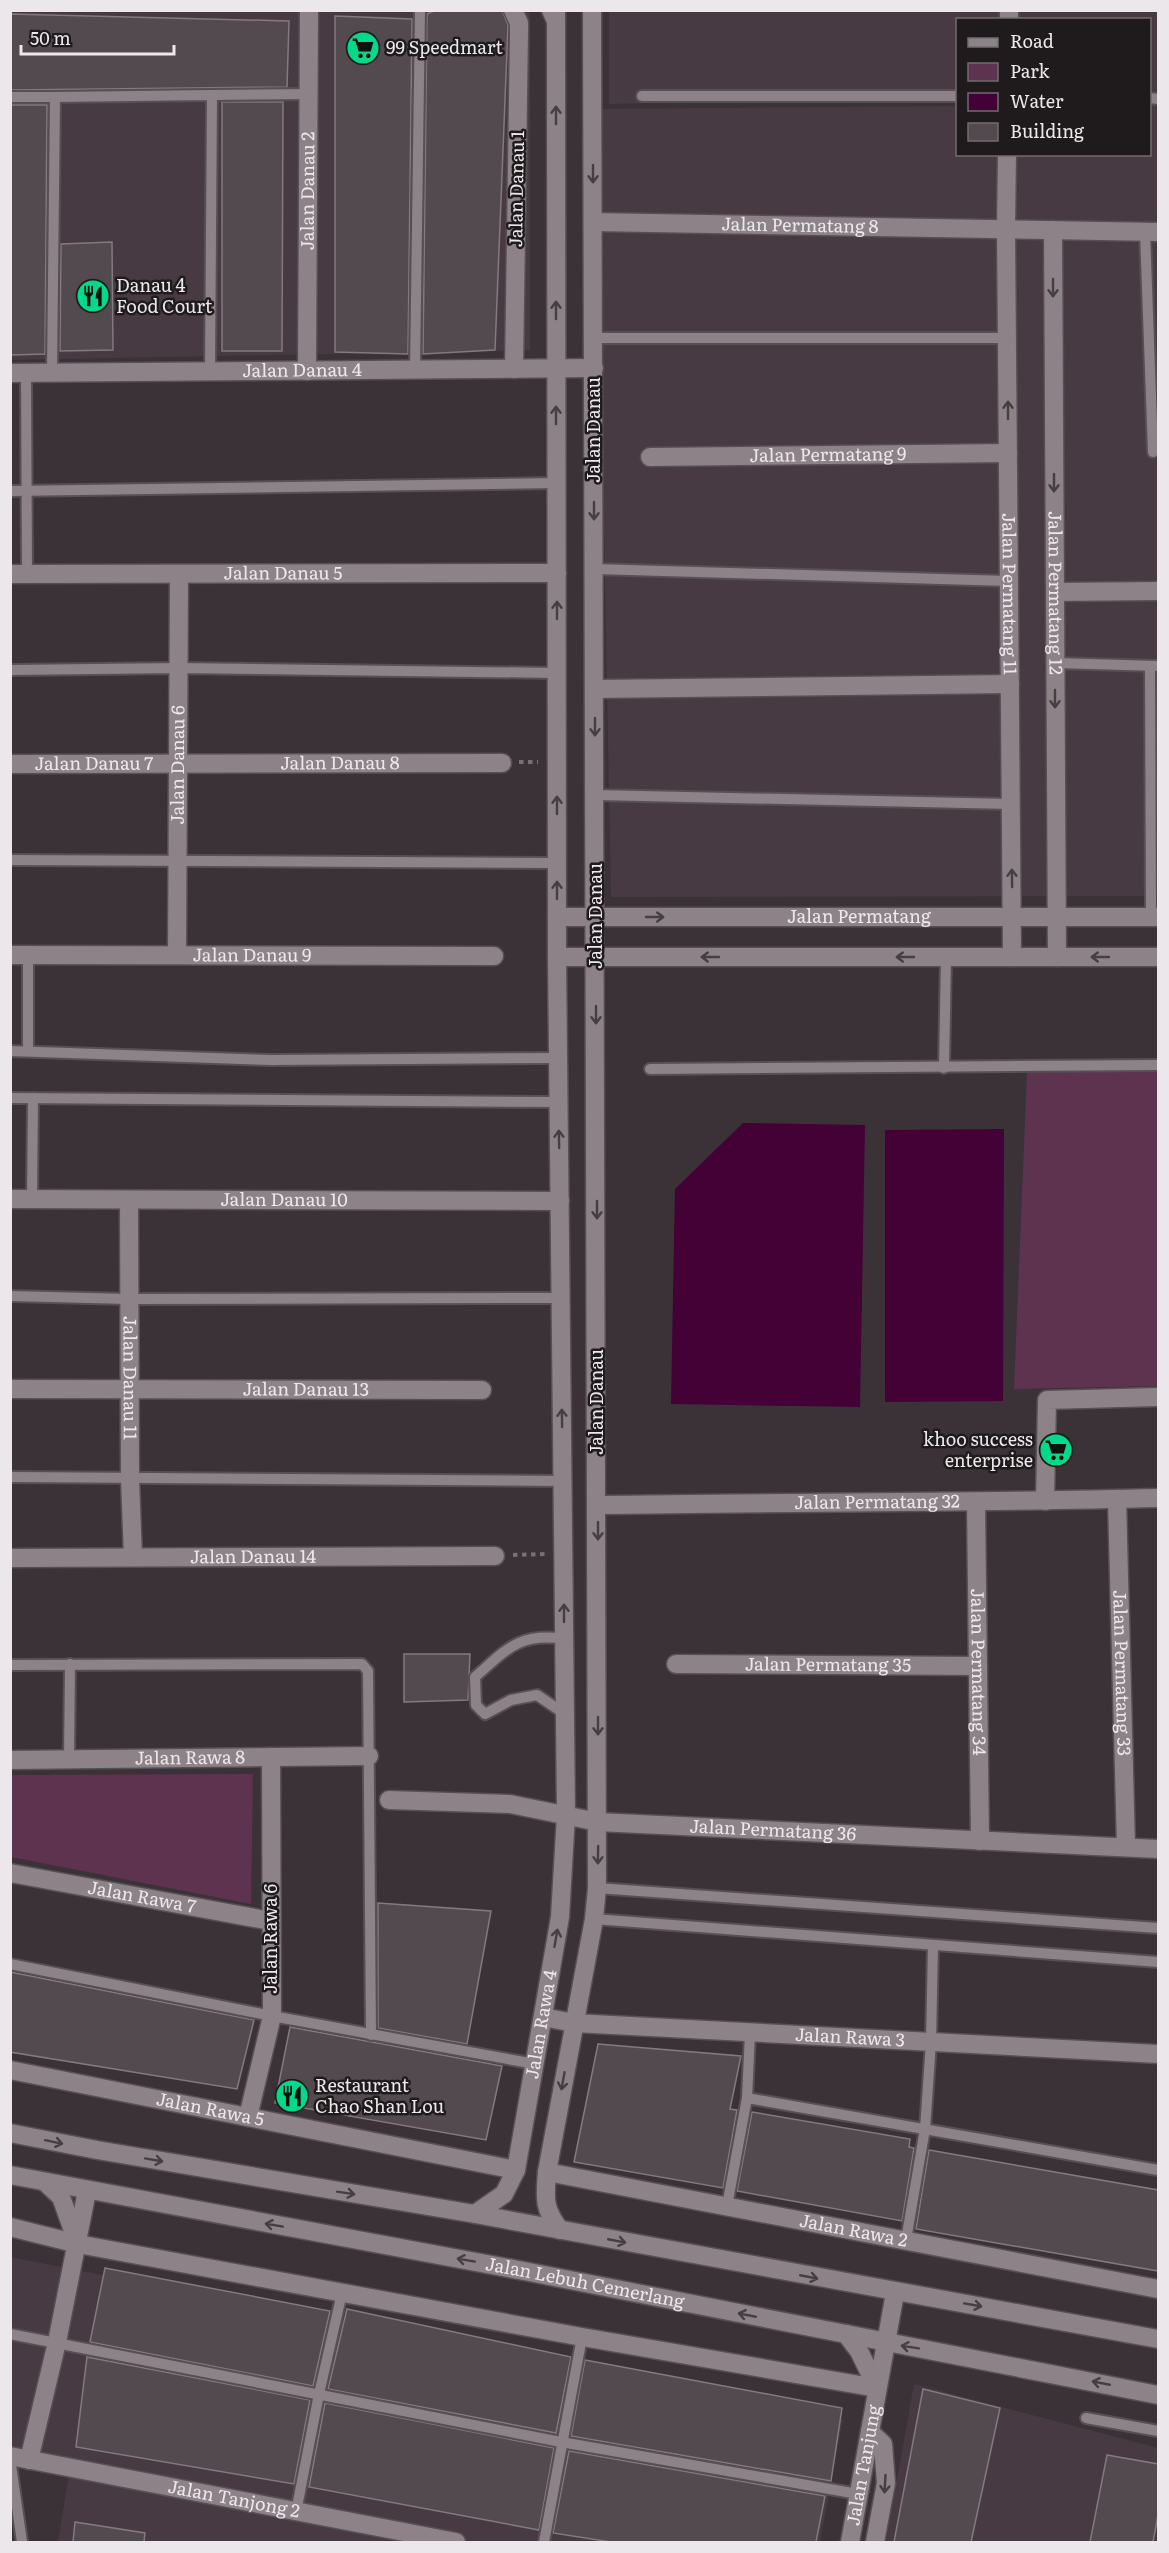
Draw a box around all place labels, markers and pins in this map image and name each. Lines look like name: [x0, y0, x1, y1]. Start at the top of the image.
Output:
supermarket icon: 99 Speedmart: [345, 30, 381, 66]
place label: 99 Speedmart: [386, 33, 503, 60]
place label: Danau 4 Food Court: [116, 271, 213, 319]
restaurant icon: Danau 4 Food Court: [75, 278, 111, 314]
place label: khoo success enterprise: [923, 1425, 1033, 1473]
supermarket icon: khoo success enterprise: [1038, 1432, 1074, 1468]
place label: Restaurant Chao Shan Lou: [315, 2071, 444, 2119]
restaurant icon: Restaurant Chao Shan Lou: [274, 2078, 310, 2114]

